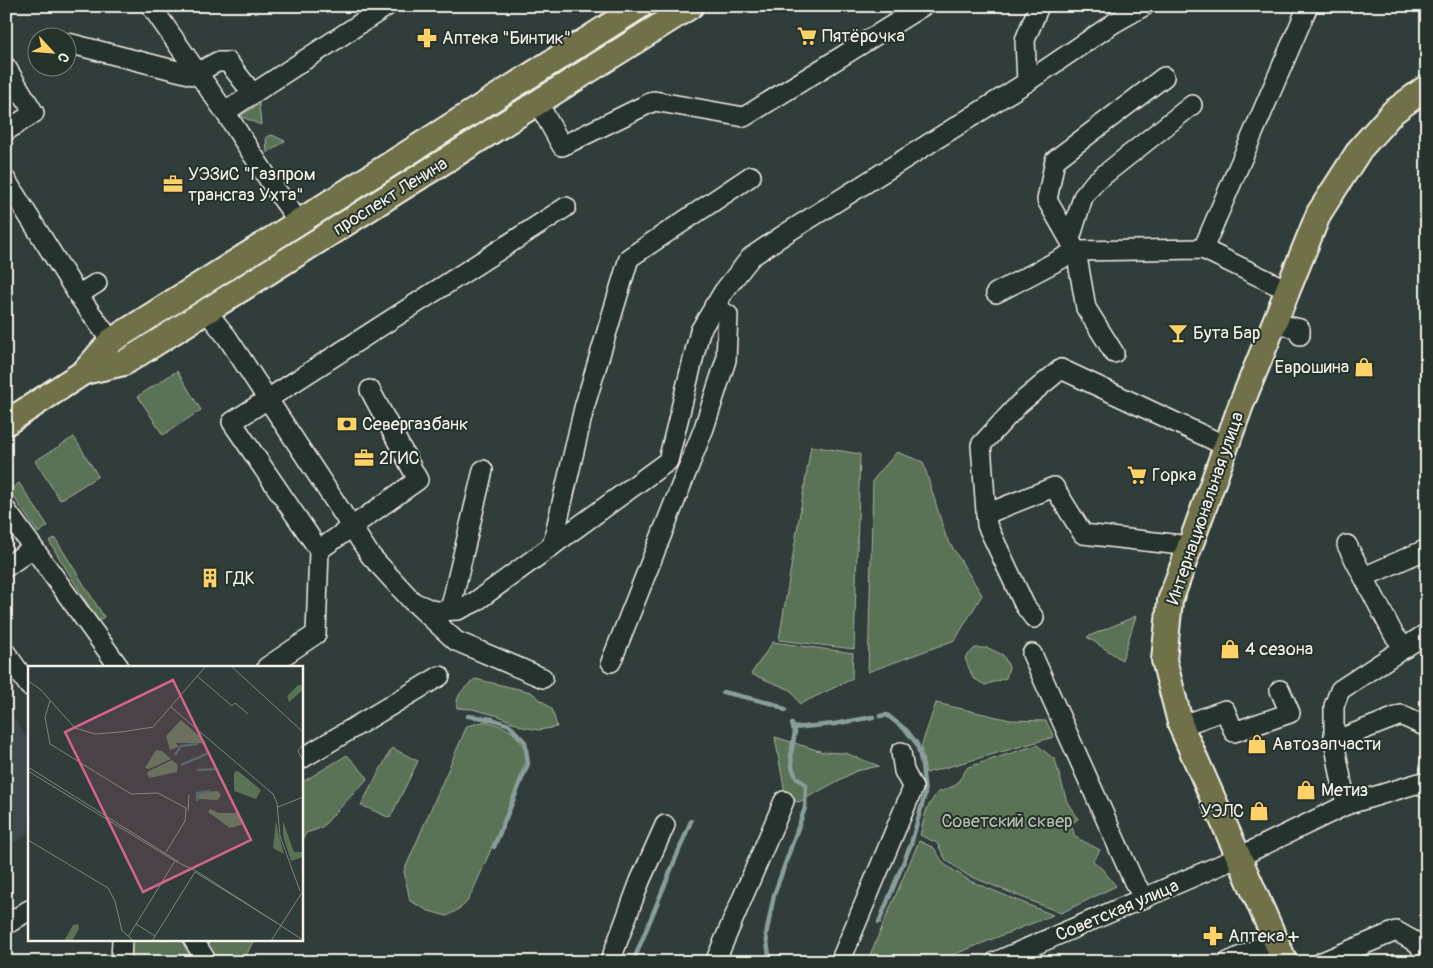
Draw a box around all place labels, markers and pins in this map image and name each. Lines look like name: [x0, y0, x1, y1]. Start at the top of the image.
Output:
supermarket icon: Пятёрочка: [796, 25, 818, 47]
place label: Пятёрочка: [822, 25, 905, 48]
pharmacy icon: Аптека "Бинтик": [416, 27, 438, 49]
place label: Аптека "Бинтик": [442, 27, 571, 50]
place label: УЭЗиС "Газпром трансгаз Ухта": [188, 163, 316, 207]
office icon: УЭЗиС "Газпром трансгаз Ухта": [162, 173, 184, 195]
bar icon: Бута Бар: [1167, 322, 1189, 344]
place label: Бута Бар: [1193, 322, 1260, 345]
place label: Еврошина: [1275, 356, 1349, 379]
shop icon: Еврошина: [1353, 356, 1375, 378]
bank icon: Севергазбанк: [336, 413, 358, 435]
place label: Севергазбанк: [362, 413, 468, 436]
office icon: 2ГИС: [353, 447, 375, 469]
place label: 2ГИС: [379, 447, 420, 470]
supermarket icon: Горка: [1126, 464, 1148, 486]
place label: Горка: [1152, 464, 1196, 487]
building icon: ГДК: [199, 567, 221, 589]
place label: ГДК: [225, 567, 255, 590]
shop icon: 4 сезона: [1219, 638, 1241, 660]
place label: 4 сезона: [1245, 638, 1313, 661]
shop icon: Автозапчасти: [1246, 733, 1268, 755]
place label: Автозапчасти: [1272, 733, 1381, 756]
shop icon: Метиз: [1295, 779, 1317, 801]
place label: Метиз: [1321, 779, 1369, 802]
place label: УЭЛС: [1200, 800, 1244, 823]
shop icon: УЭЛС: [1248, 800, 1270, 822]
pharmacy icon: Аптека +: [1202, 925, 1224, 947]
place label: Аптека +: [1228, 925, 1299, 948]

